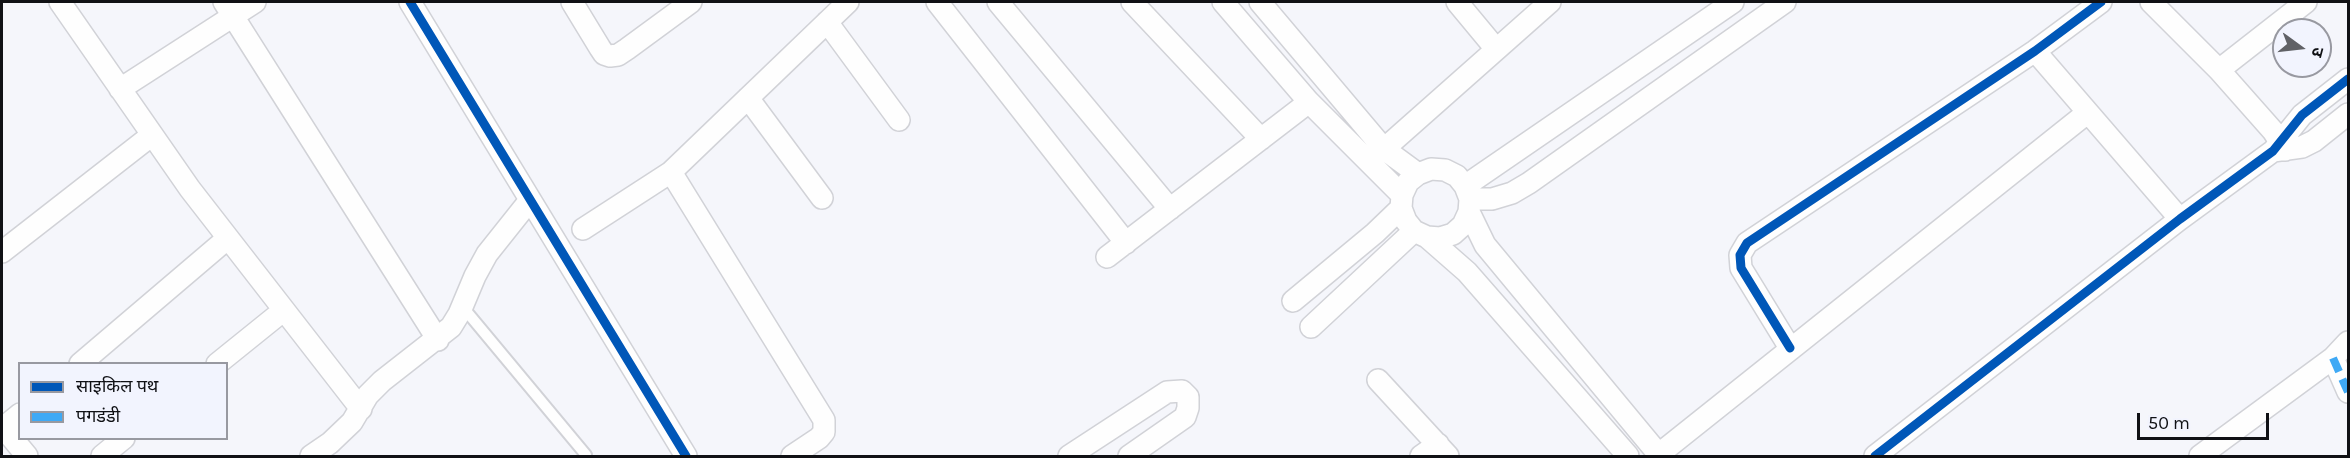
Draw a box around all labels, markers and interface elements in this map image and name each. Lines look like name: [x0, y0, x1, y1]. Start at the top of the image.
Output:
north arrow: [2272, 18, 2332, 78]
text: उ: [2308, 45, 2328, 59]
legend: [18, 362, 228, 440]
text: साइकिल पथ: [76, 375, 158, 397]
scale bar: [2140, 401, 2272, 439]
text: पगडंडी: [76, 405, 120, 427]
text: 50 m: [2148, 412, 2190, 434]

